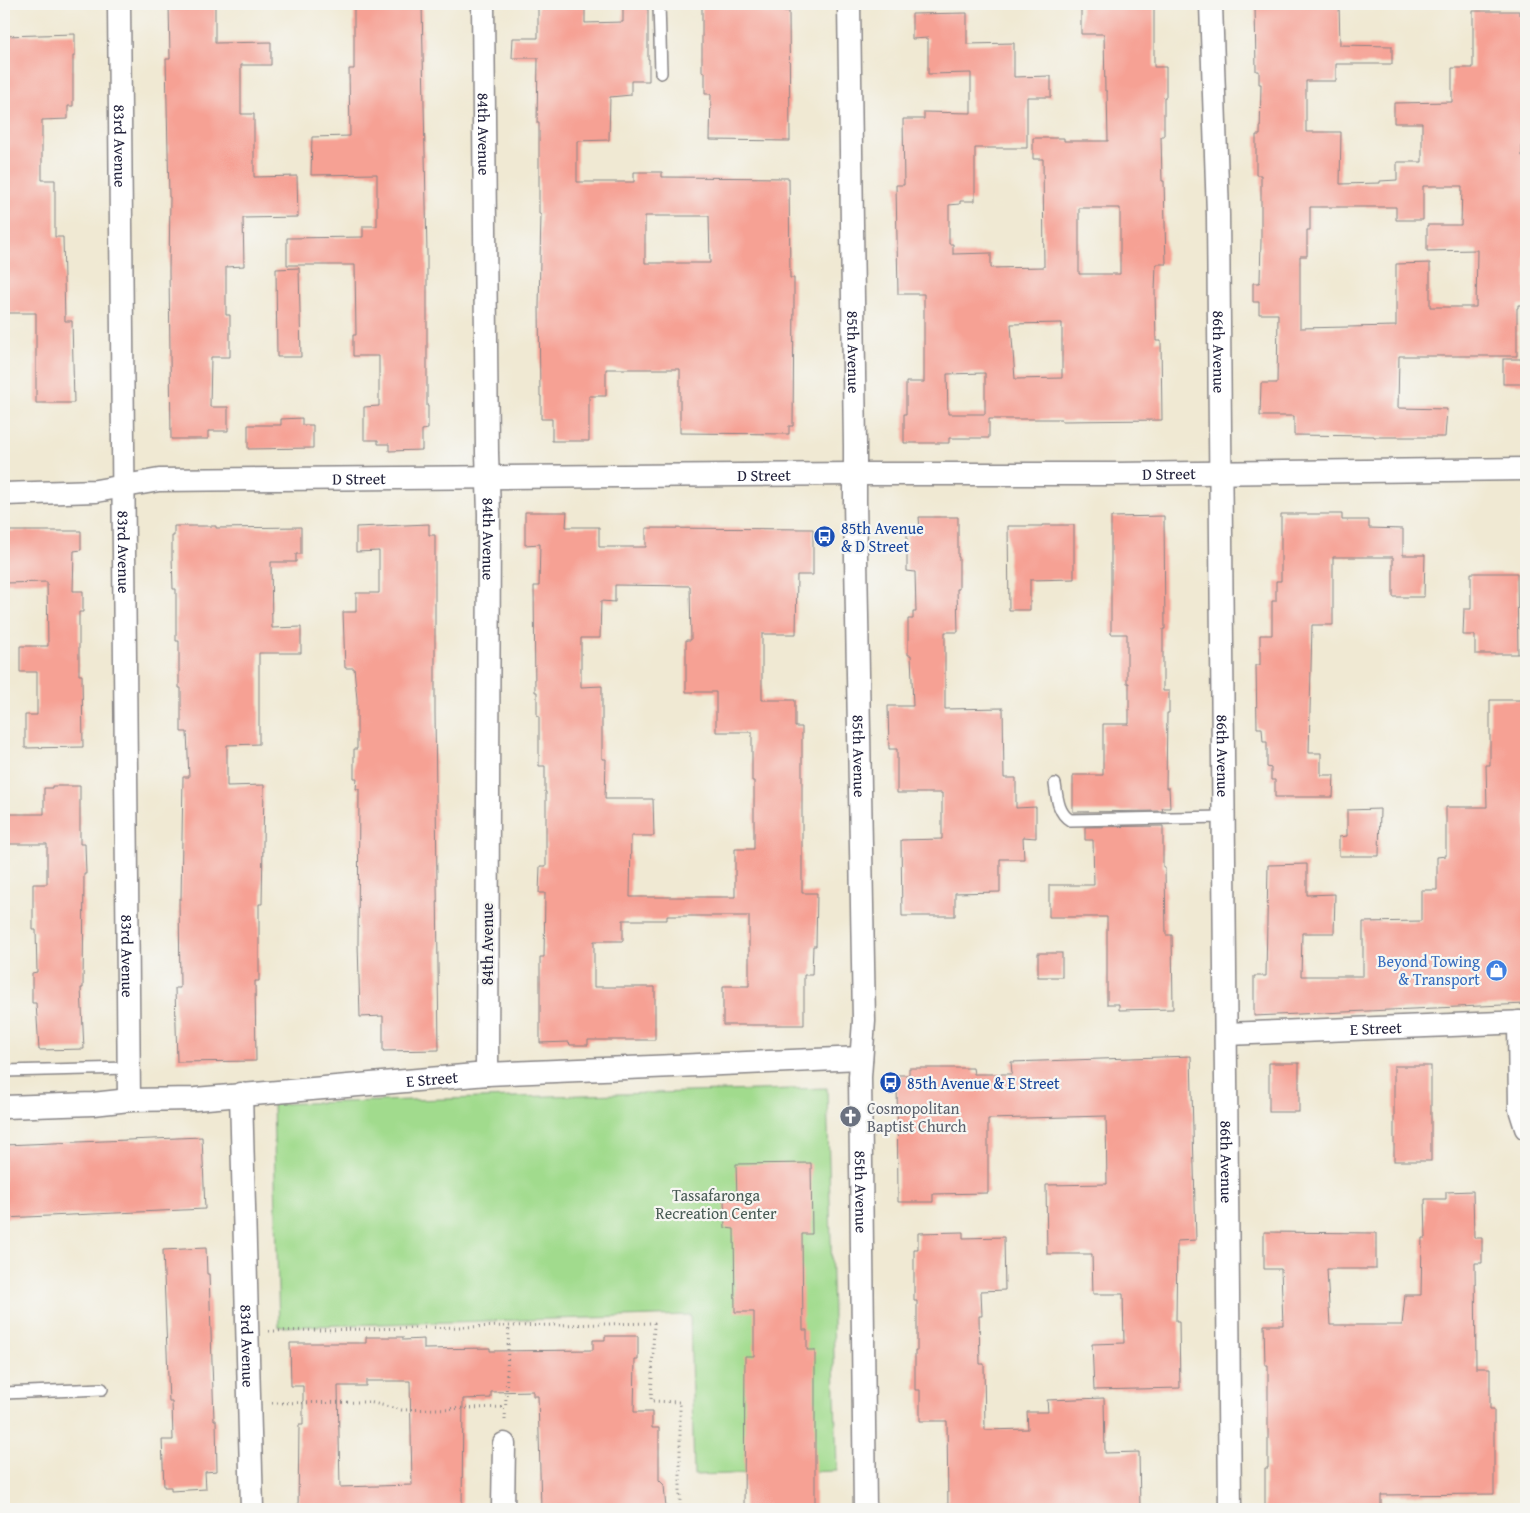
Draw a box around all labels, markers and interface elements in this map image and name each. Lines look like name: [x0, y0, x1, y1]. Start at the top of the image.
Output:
street label: 84th Avenue: [472, 93, 497, 175]
street label: 83rd Avenue: [108, 104, 133, 188]
street label: 85th Avenue: [841, 310, 866, 394]
street label: 86th Avenue: [1207, 310, 1232, 393]
street label: D Street: [1142, 461, 1196, 486]
street label: D Street: [737, 463, 791, 487]
street label: D Street: [332, 466, 386, 491]
street label: 84th Avenue: [476, 497, 501, 580]
street label: 83rd Avenue: [112, 510, 136, 594]
place label: 85th Avenue & D Street: [841, 516, 924, 558]
bus stop icon: 85th Avenue & D Street: [813, 525, 837, 549]
street label: 85th Avenue: [847, 714, 872, 798]
street label: 86th Avenue: [1211, 714, 1235, 797]
street label: 84th Avenue: [475, 903, 499, 985]
street label: 83rd Avenue: [115, 914, 140, 998]
place label: Beyond Towing & Transport: [1378, 949, 1480, 991]
shop icon: Beyond Towing & Transport: [1484, 958, 1508, 982]
street label: E Street: [1349, 1015, 1403, 1041]
street label: E Street: [405, 1065, 459, 1093]
bus stop icon: 85th Avenue & E Street: [879, 1071, 903, 1095]
place label: 85th Avenue & E Street: [907, 1071, 1060, 1095]
place label: Cosmopolitan Baptist Church: [867, 1096, 966, 1138]
church icon: Cosmopolitan Baptist Church: [839, 1105, 863, 1129]
street label: 86th Avenue: [1214, 1120, 1239, 1203]
street label: 85th Avenue: [849, 1150, 874, 1233]
park label: Tassafaronga Recreation Center: [656, 1183, 777, 1225]
street label: 83rd Avenue: [235, 1304, 261, 1388]

